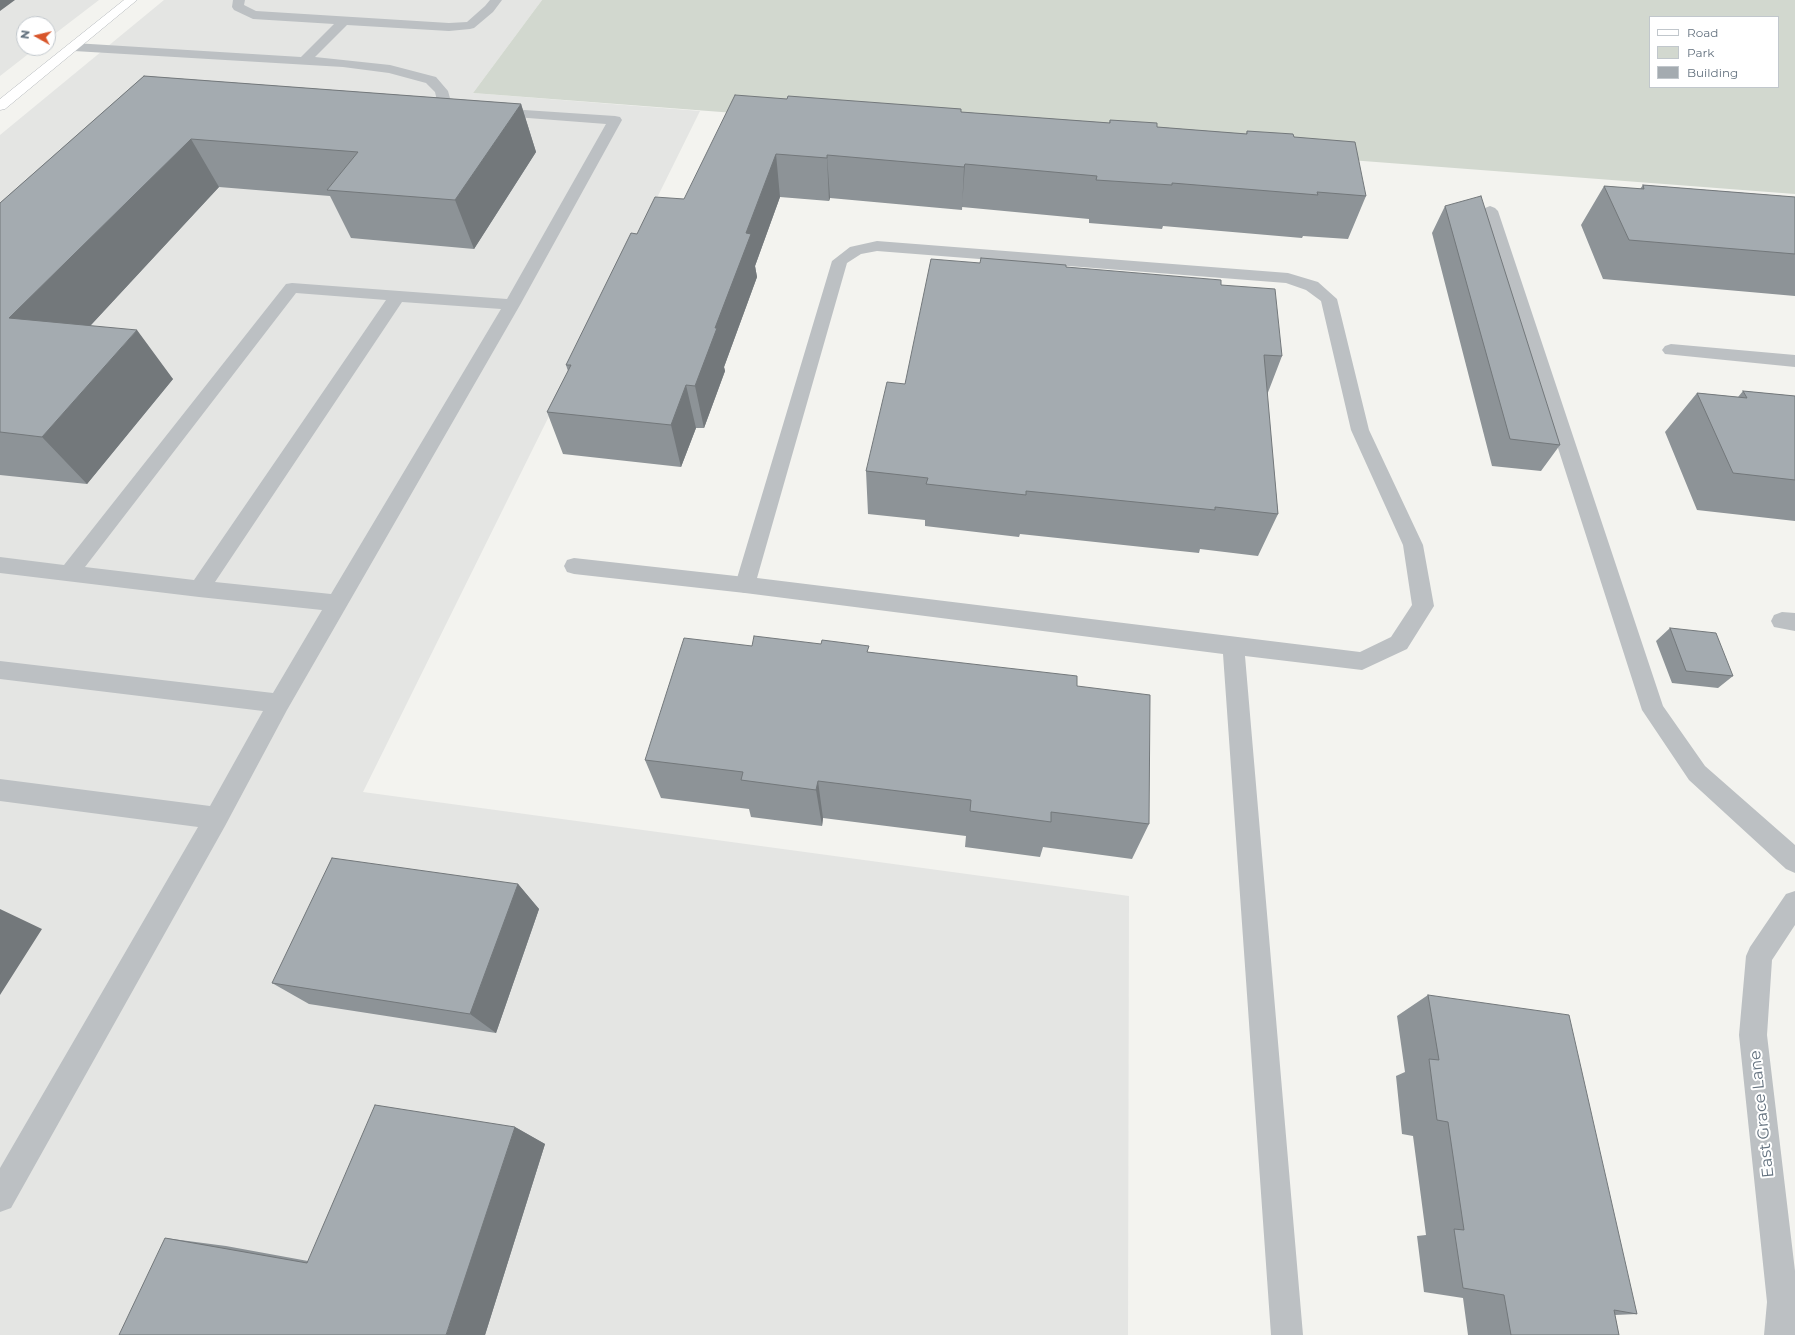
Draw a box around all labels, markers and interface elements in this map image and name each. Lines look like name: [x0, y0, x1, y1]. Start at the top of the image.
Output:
north arrow: [16, 16, 56, 56]
legend: [1649, 16, 1779, 88]
text: Road: [1687, 25, 1718, 40]
text: N: [18, 29, 33, 40]
text: Park: [1687, 45, 1714, 60]
text: Building: [1687, 65, 1738, 80]
street label: East Grace Lane: [1746, 1049, 1778, 1179]

